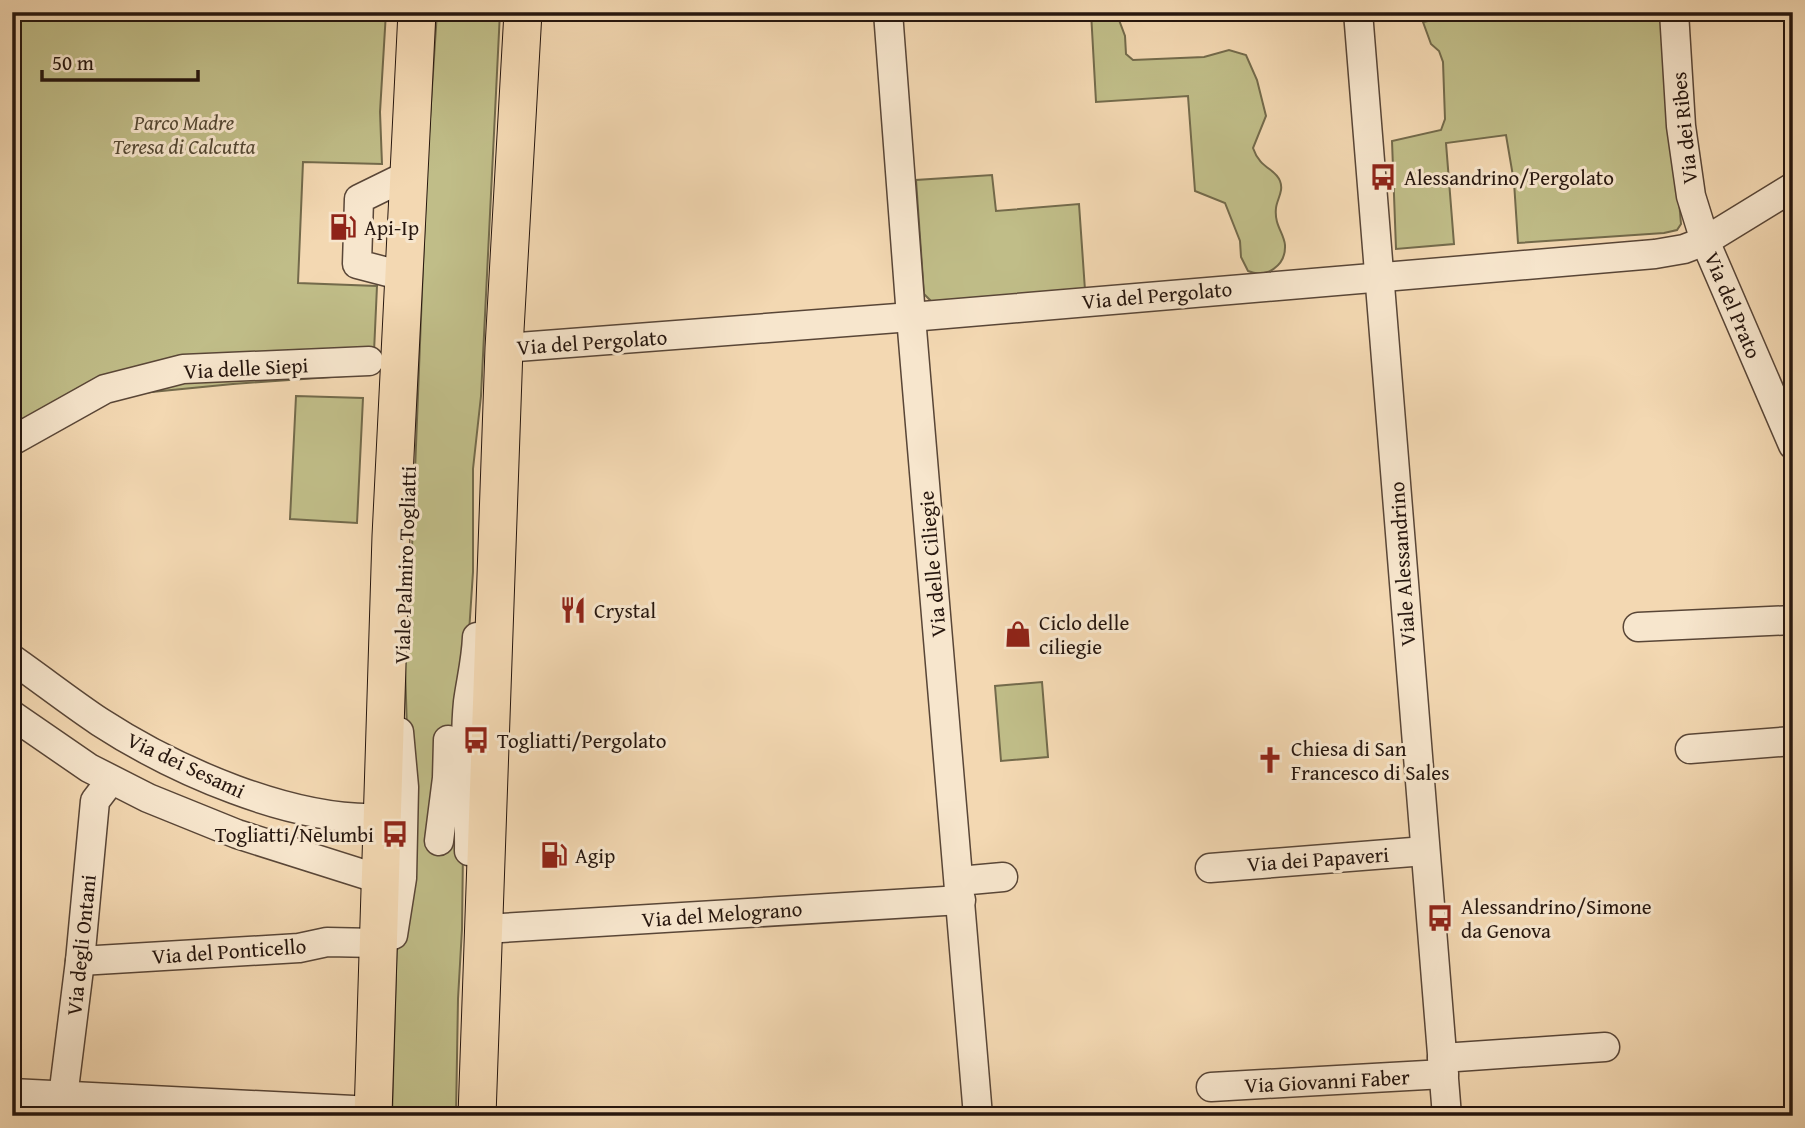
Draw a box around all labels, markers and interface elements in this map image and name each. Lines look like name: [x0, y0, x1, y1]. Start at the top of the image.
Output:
scale bar: [42, 38, 198, 82]
text: 50 m: [52, 47, 94, 78]
street label: Via dei Ribes: [1663, 70, 1705, 186]
park label: Parco Madre Teresa di Calcutta: [112, 107, 256, 162]
bus stop icon: Alessandrino/Pergolato: [1368, 162, 1398, 192]
place label: Alessandrino/Pergolato: [1404, 162, 1614, 193]
fuel station icon: Api-Ip: [328, 212, 358, 242]
place label: Api-Ip: [364, 212, 419, 243]
street label: Via del Prato: [1697, 247, 1769, 363]
street label: Via del Pergolato: [1081, 273, 1233, 317]
street label: Via del Pergolato: [516, 321, 668, 363]
street label: Via delle Siepi: [183, 349, 309, 387]
street label: Viale Palmiro Togliatti: [386, 465, 424, 665]
street label: Viale Alessandrino: [1381, 481, 1423, 647]
street label: Via delle Ciliegie: [910, 489, 954, 638]
restaurant icon: Crystal: [558, 595, 588, 625]
place label: Crystal: [594, 595, 656, 626]
place label: Ciclo delle ciliegie: [1039, 607, 1129, 662]
shop icon: Ciclo delle ciliegie: [1003, 619, 1033, 649]
street label: Via dei Sesami: [122, 724, 250, 806]
bus stop icon: Togliatti/Pergolato: [461, 725, 491, 755]
place label: Togliatti/Pergolato: [497, 725, 666, 756]
place label: Chiesa di San Francesco di Sales: [1291, 733, 1450, 788]
church icon: Chiesa di San Francesco di Sales: [1255, 745, 1285, 775]
place label: Togliatti/Nelumbi: [215, 819, 374, 850]
bus stop icon: Togliatti/Nelumbi: [380, 819, 410, 849]
street label: Via dei Papaveri: [1246, 839, 1390, 879]
fuel station icon: Agip: [539, 840, 569, 870]
place label: Agip: [575, 840, 615, 871]
street label: Via degli Ontani: [58, 873, 104, 1017]
place label: Alessandrino/Simone da Genova: [1461, 891, 1652, 946]
street label: Via del Melograno: [641, 893, 803, 935]
bus stop icon: Alessandrino/Simone da Genova: [1425, 903, 1455, 933]
street label: Via del Ponticello: [151, 930, 307, 972]
street label: Via Giovanni Faber: [1244, 1061, 1411, 1101]

